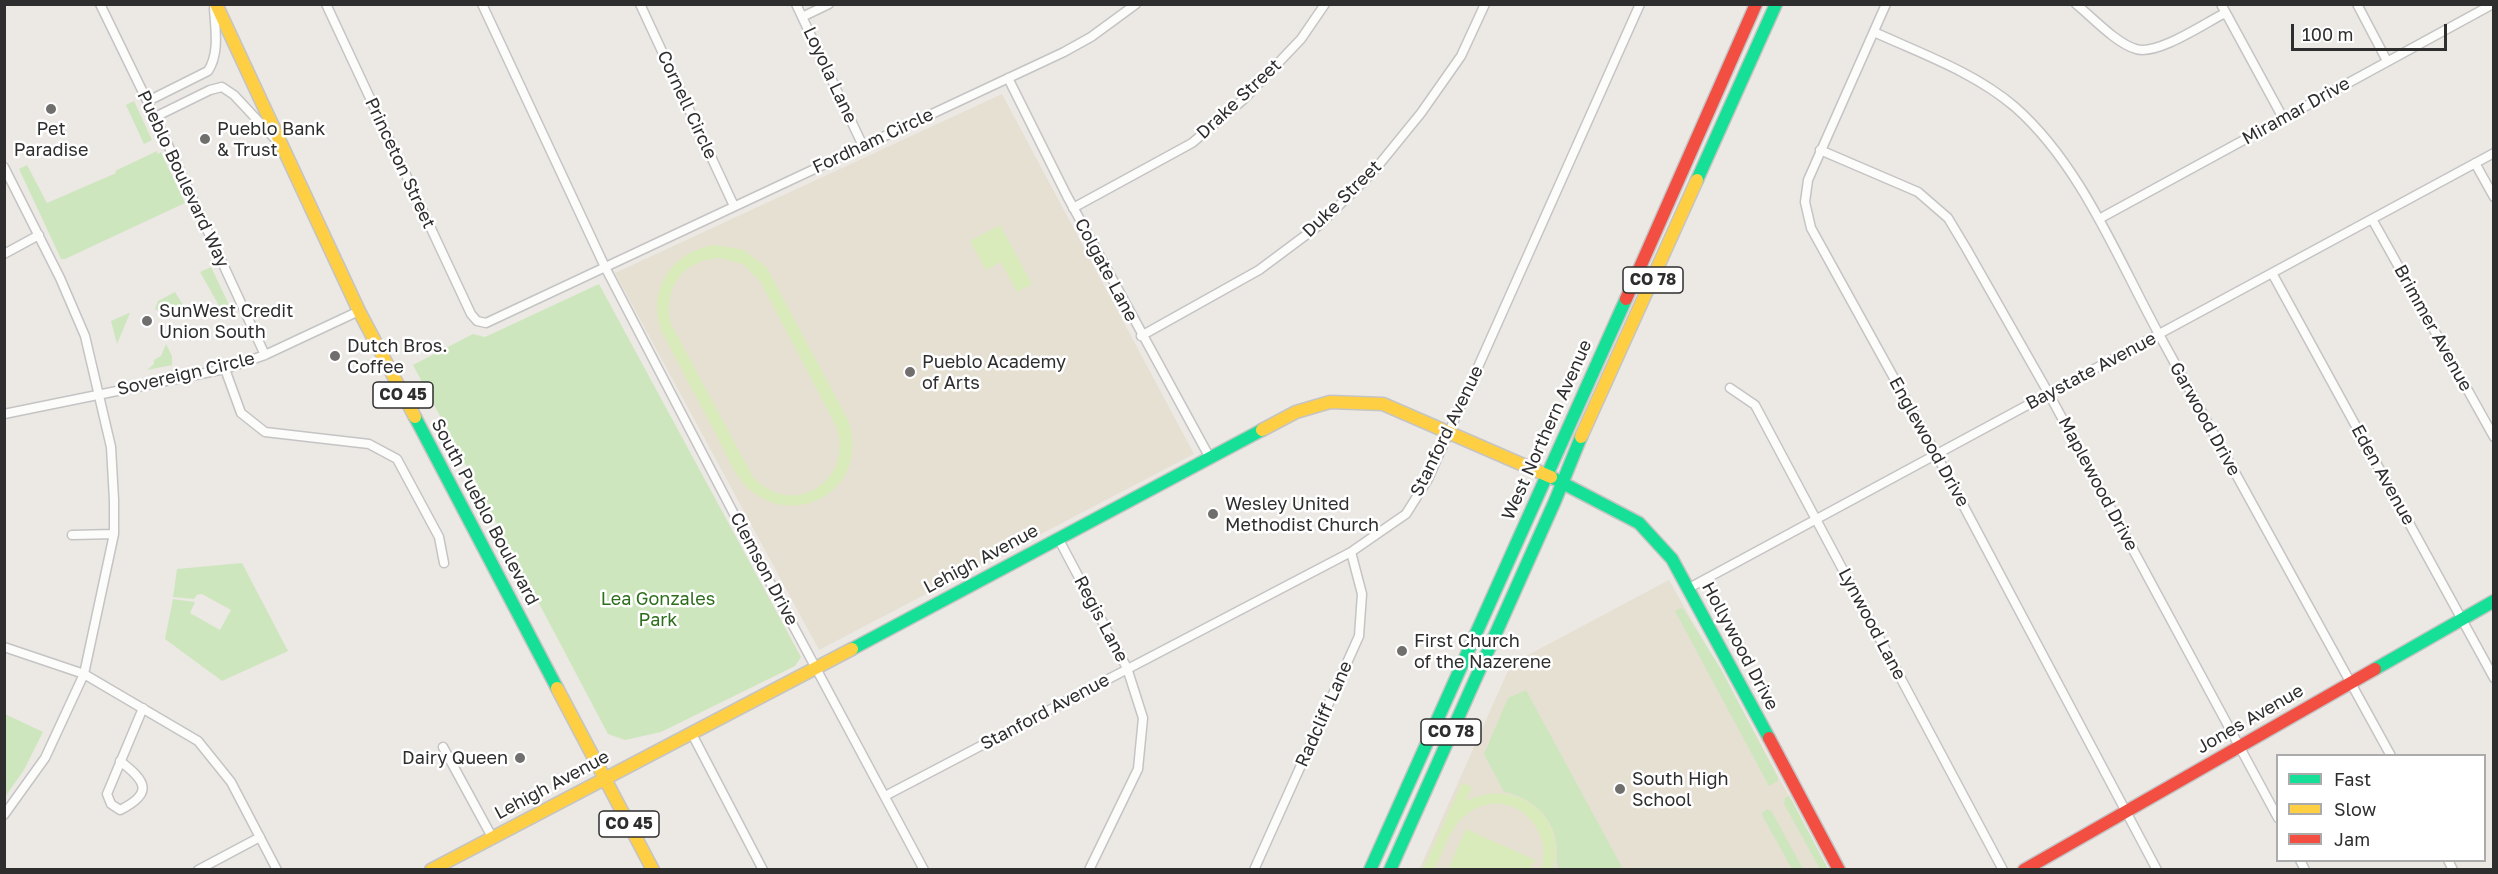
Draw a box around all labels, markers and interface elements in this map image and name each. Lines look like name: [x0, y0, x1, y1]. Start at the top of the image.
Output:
scale bar: [2294, 12, 2450, 50]
street label: Loyola Lane: [798, 23, 862, 127]
text: 100 m: [2302, 23, 2353, 45]
street label: Cornell Circle: [652, 47, 722, 163]
street label: Drake Street: [1192, 54, 1286, 144]
street label: Miramar Drive: [2238, 73, 2354, 149]
street label: Pueblo Boulevard Way: [132, 87, 234, 271]
street label: Princeton Street: [360, 94, 440, 232]
marker: Pet Paradise: [44, 102, 58, 116]
street label: Fordham Circle: [809, 104, 937, 178]
place label: Pet Paradise: [14, 118, 88, 160]
place label: Pueblo Bank & Trust: [217, 118, 326, 160]
marker: Pueblo Bank & Trust: [198, 132, 212, 146]
street label: Duke Street: [1298, 156, 1386, 242]
street label: Colgate Lane: [1070, 215, 1142, 325]
street label: Brimmer Avenue: [2389, 261, 2477, 395]
road number: CO 78: [1623, 267, 1683, 293]
place label: SunWest Credit Union South: [159, 300, 293, 342]
marker: SunWest Credit Union South: [140, 314, 154, 328]
street label: Baystate Avenue: [2022, 328, 2160, 414]
place label: Dutch Bros. Coffee: [347, 335, 448, 378]
street label: West Northern Avenue: [1497, 337, 1597, 523]
street label: Sovereign Circle: [115, 348, 257, 400]
marker: Dutch Bros. Coffee: [328, 349, 342, 363]
place label: Pueblo Academy of Arts: [922, 351, 1066, 394]
street label: Garwood Drive: [2165, 358, 2245, 480]
street label: Stanford Avenue: [1406, 362, 1488, 500]
marker: Pueblo Academy of Arts: [903, 365, 917, 379]
street label: Englewood Drive: [1884, 373, 1974, 511]
road number: CO 45: [373, 382, 433, 408]
street label: Maplewood Drive: [2054, 413, 2142, 555]
street label: South Pueblo Boulevard: [427, 415, 543, 609]
street label: Eden Avenue: [2347, 421, 2419, 529]
place label: Wesley United Methodist Church: [1225, 493, 1379, 536]
marker: Wesley United Methodist Church: [1206, 507, 1220, 521]
street label: Clemson Drive: [725, 509, 803, 629]
street label: Lehigh Avenue: [920, 520, 1042, 598]
street label: Lynwood Lane: [1833, 564, 1911, 684]
street label: Regis Lane: [1069, 572, 1133, 666]
street label: Hollywood Drive: [1697, 578, 1783, 714]
park label: Lea Gonzales Park: [601, 588, 715, 630]
place label: First Church of the Nazerene: [1414, 630, 1551, 672]
marker: First Church of the Nazerene: [1395, 644, 1409, 658]
street label: Radcliff Lane: [1291, 658, 1357, 770]
street label: Stanford Avenue: [977, 669, 1113, 755]
street label: Jones Avenue: [2193, 680, 2307, 758]
road number: CO 78: [1421, 719, 1481, 745]
street label: Lehigh Avenue: [491, 746, 613, 824]
place label: Dairy Queen: [402, 747, 508, 769]
marker: Dairy Queen: [513, 751, 527, 765]
legend: [2276, 754, 2486, 862]
place label: South High School: [1632, 768, 1729, 810]
text: Fast: [2334, 768, 2371, 790]
marker: South High School: [1613, 782, 1627, 796]
text: Slow: [2334, 798, 2376, 820]
road number: CO 45: [599, 811, 659, 837]
text: Jam: [2334, 828, 2370, 850]

